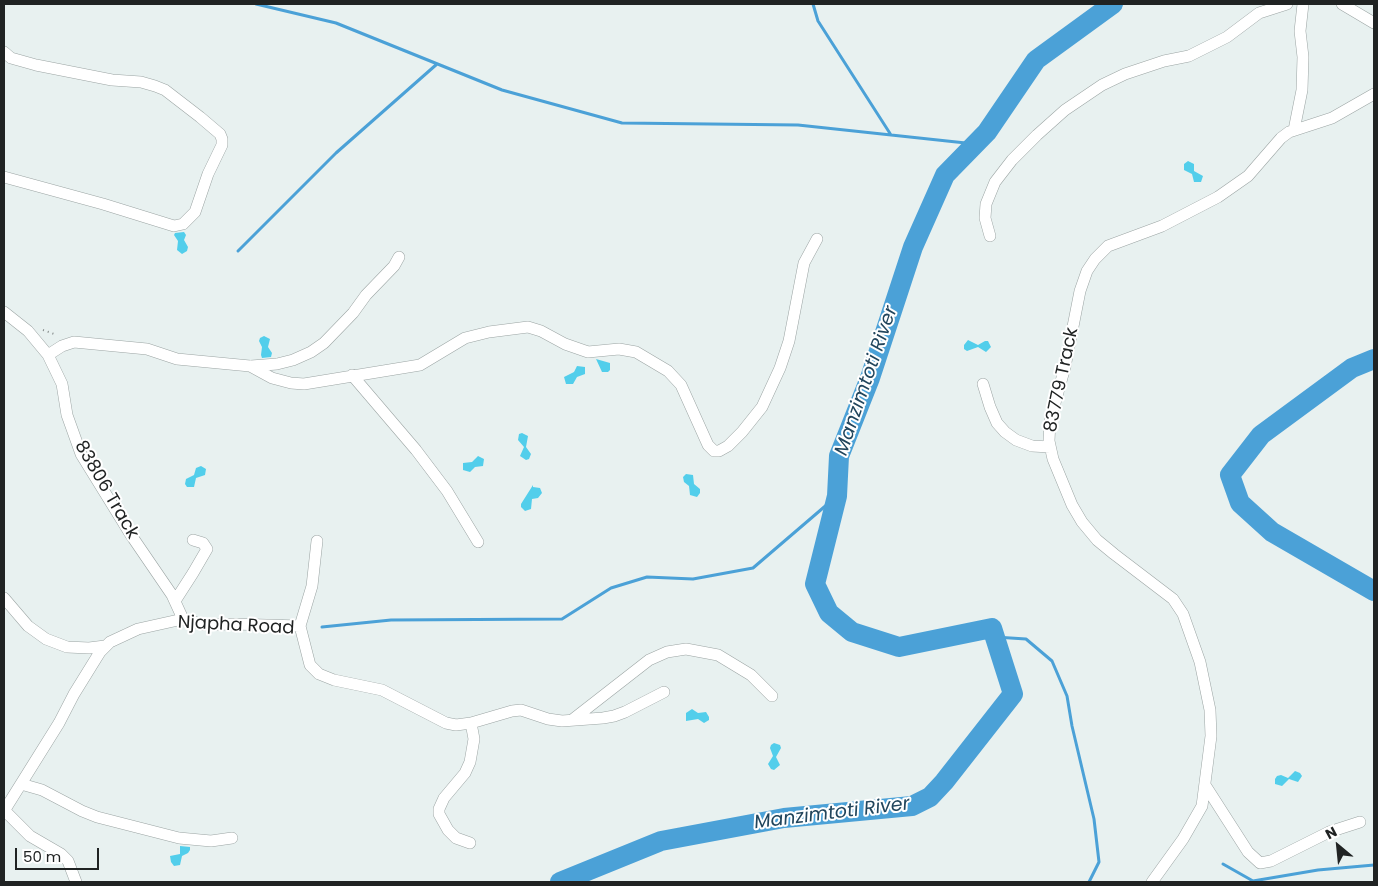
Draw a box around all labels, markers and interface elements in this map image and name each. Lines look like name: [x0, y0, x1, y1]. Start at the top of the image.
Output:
water label: Manzimtoti River: [831, 303, 903, 459]
street label: 83779 Track: [1040, 326, 1084, 434]
street label: 83806 Track: [69, 437, 143, 543]
street label: Njapha Road: [177, 612, 295, 640]
water label: Manzimtoti River: [753, 793, 911, 835]
north arrow: [1313, 821, 1363, 871]
text: N: [1322, 821, 1340, 844]
scale bar: [18, 838, 101, 870]
text: 50 m: [23, 846, 61, 867]

